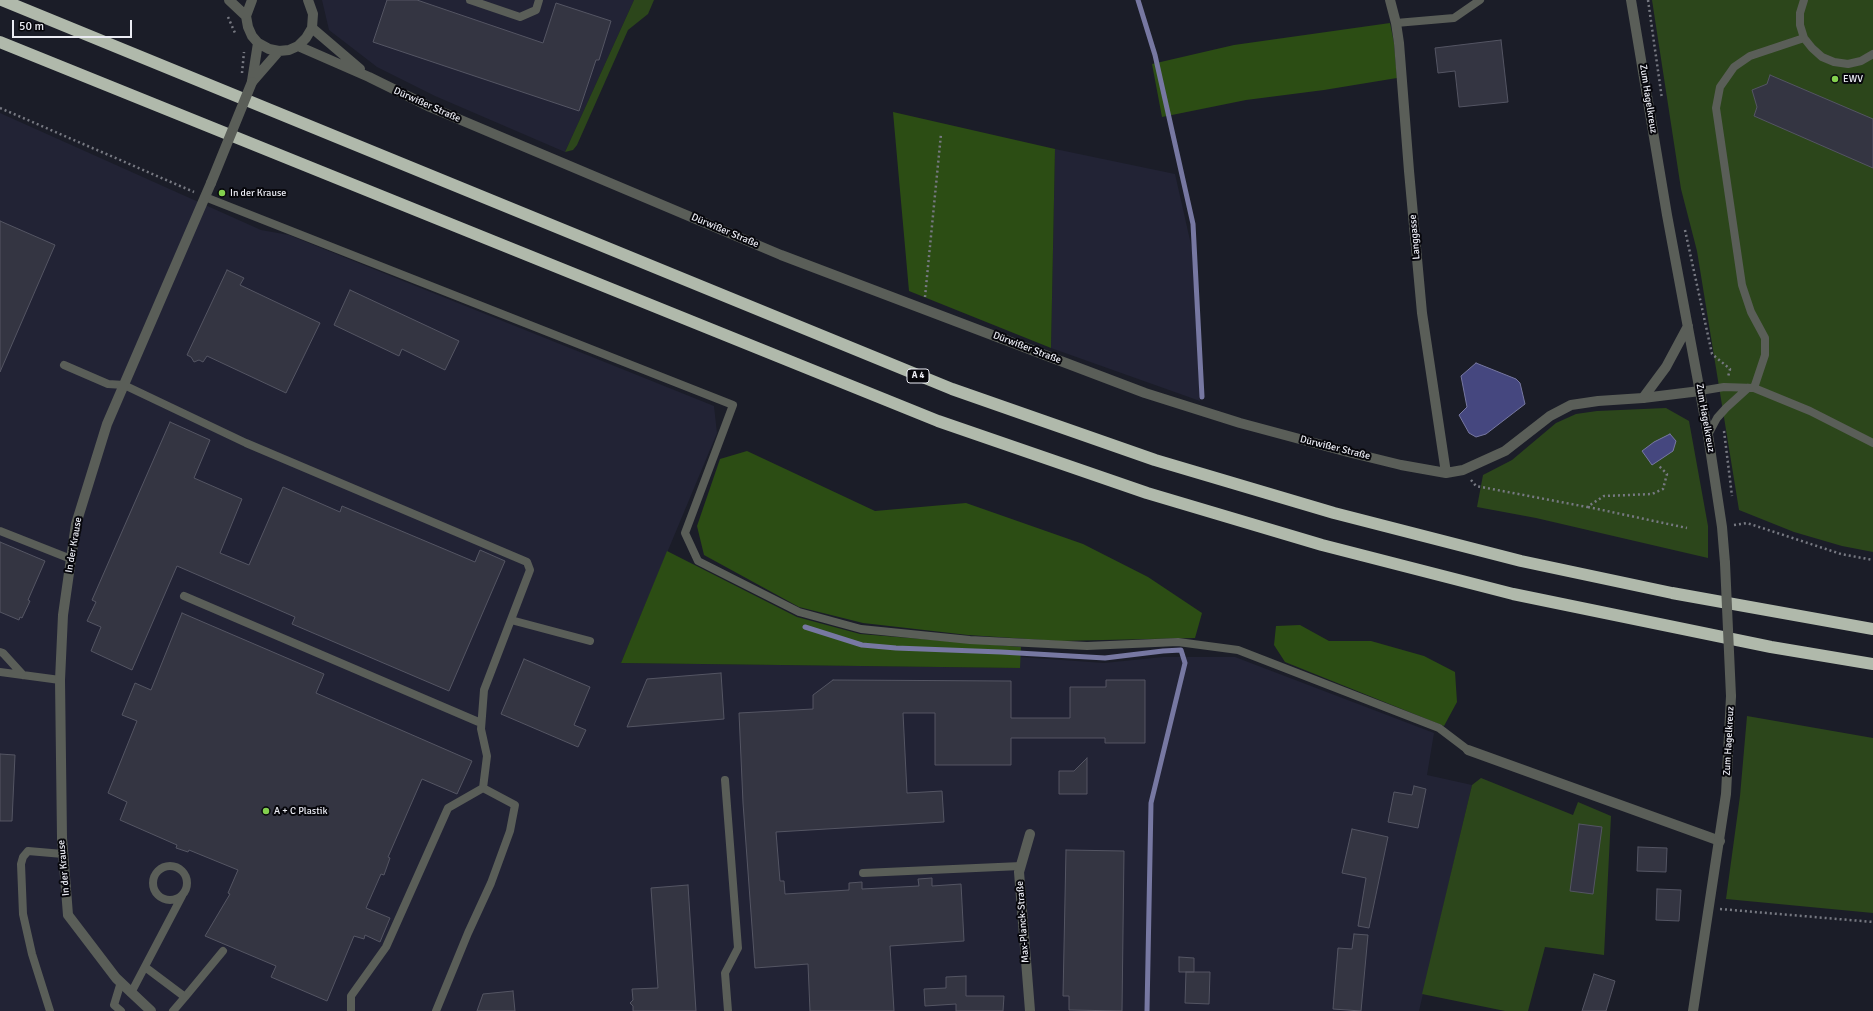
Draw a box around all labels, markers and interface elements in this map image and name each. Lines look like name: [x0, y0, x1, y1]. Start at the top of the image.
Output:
scale bar: [14, 12, 134, 38]
text: 50 m: [19, 19, 44, 34]
street label: Zum Hagelkreuz: [1637, 64, 1659, 134]
place label: EWV: [1843, 73, 1863, 85]
marker: EWV: [1830, 74, 1840, 84]
street label: Dürwißer Straße: [392, 85, 462, 125]
place label: In der Krause: [230, 187, 286, 199]
marker: In der Krause: [217, 188, 227, 198]
street label: Dürwißer Straße: [690, 211, 760, 251]
street label: Langgasse: [1407, 214, 1423, 260]
street label: Dürwißer Straße: [991, 329, 1063, 367]
road number: A 4: [907, 369, 929, 383]
street label: Zum Hagelkreuz: [1693, 383, 1717, 453]
street label: Dürwißer Straße: [1299, 433, 1371, 463]
street label: In der Krause: [63, 516, 85, 574]
street label: Zum Hagelkreuz: [1721, 706, 1737, 776]
place label: A + C Plastik: [274, 805, 328, 817]
marker: A + C Plastik: [261, 806, 271, 816]
street label: In der Krause: [56, 839, 72, 897]
street label: Max-Planck-Straße: [1014, 881, 1032, 963]

